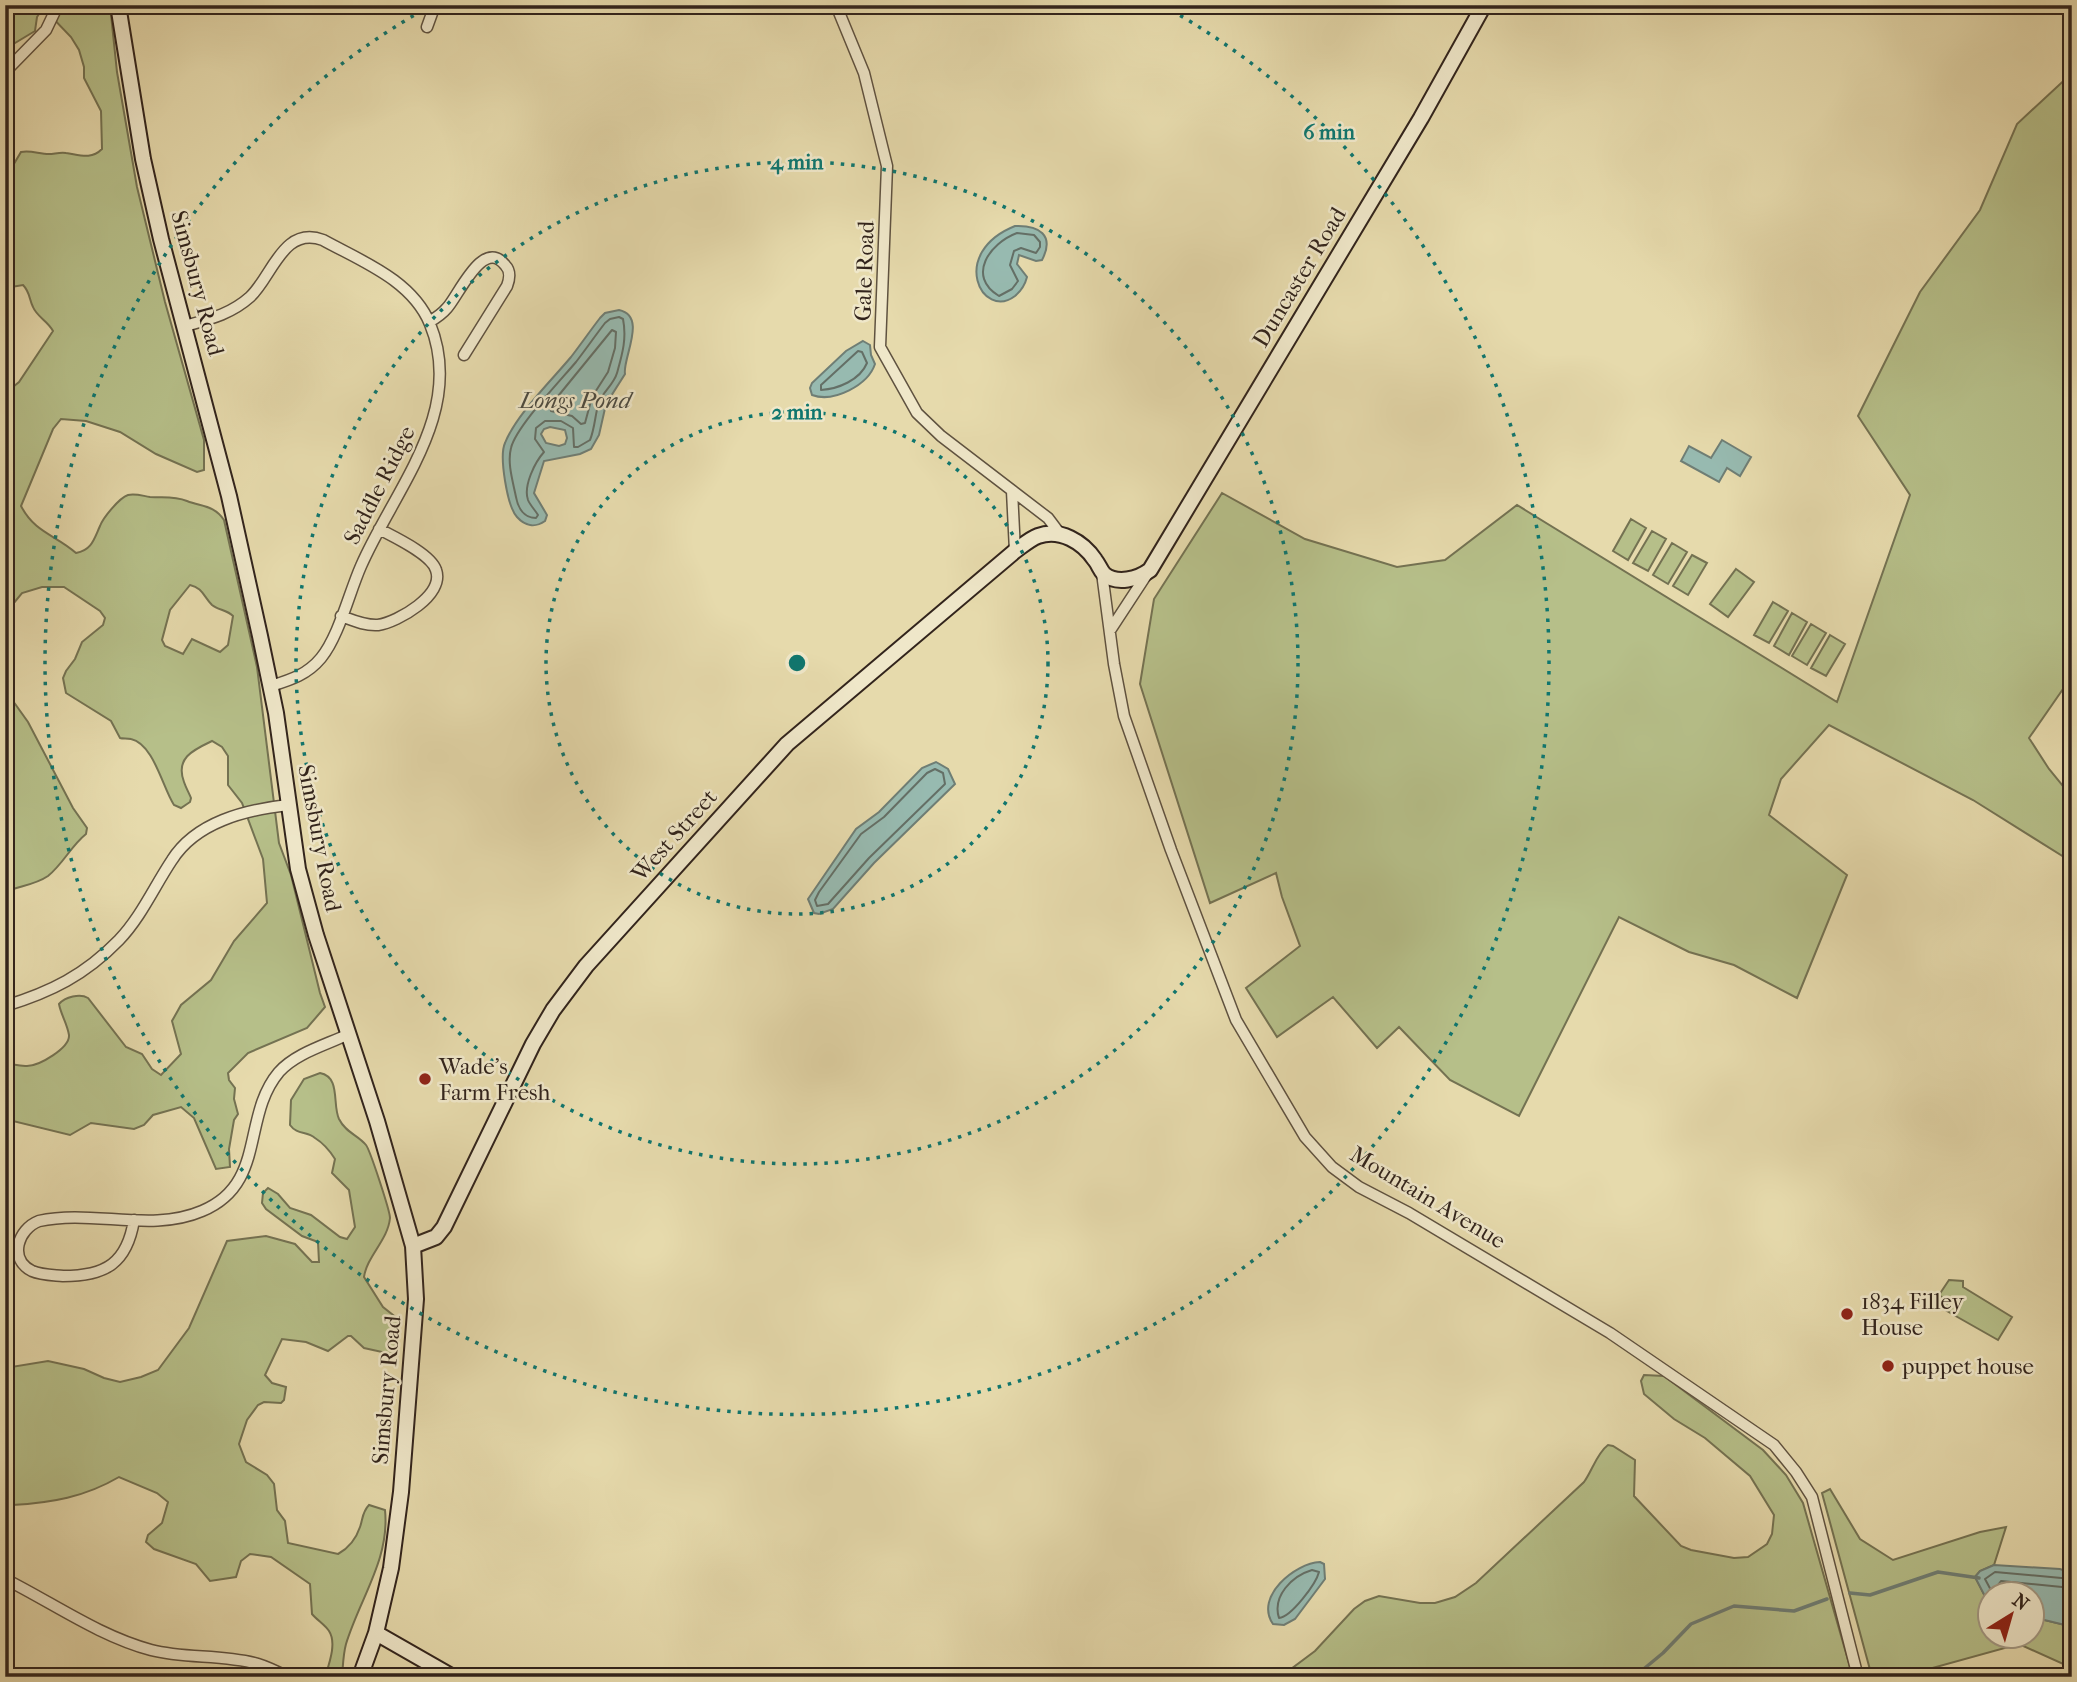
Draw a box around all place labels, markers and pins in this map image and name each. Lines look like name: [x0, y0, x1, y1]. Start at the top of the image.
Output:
centre of rings: [785, 651, 809, 675]
place label: Wade's Farm Fresh: [438, 1053, 550, 1106]
marker: Wade's Farm Fresh: [417, 1071, 433, 1087]
place label: 1834 Filley House: [1861, 1288, 1964, 1341]
marker: 1834 Filley House: [1839, 1306, 1855, 1322]
place label: puppet house: [1901, 1353, 2034, 1380]
marker: puppet house: [1880, 1358, 1896, 1374]

